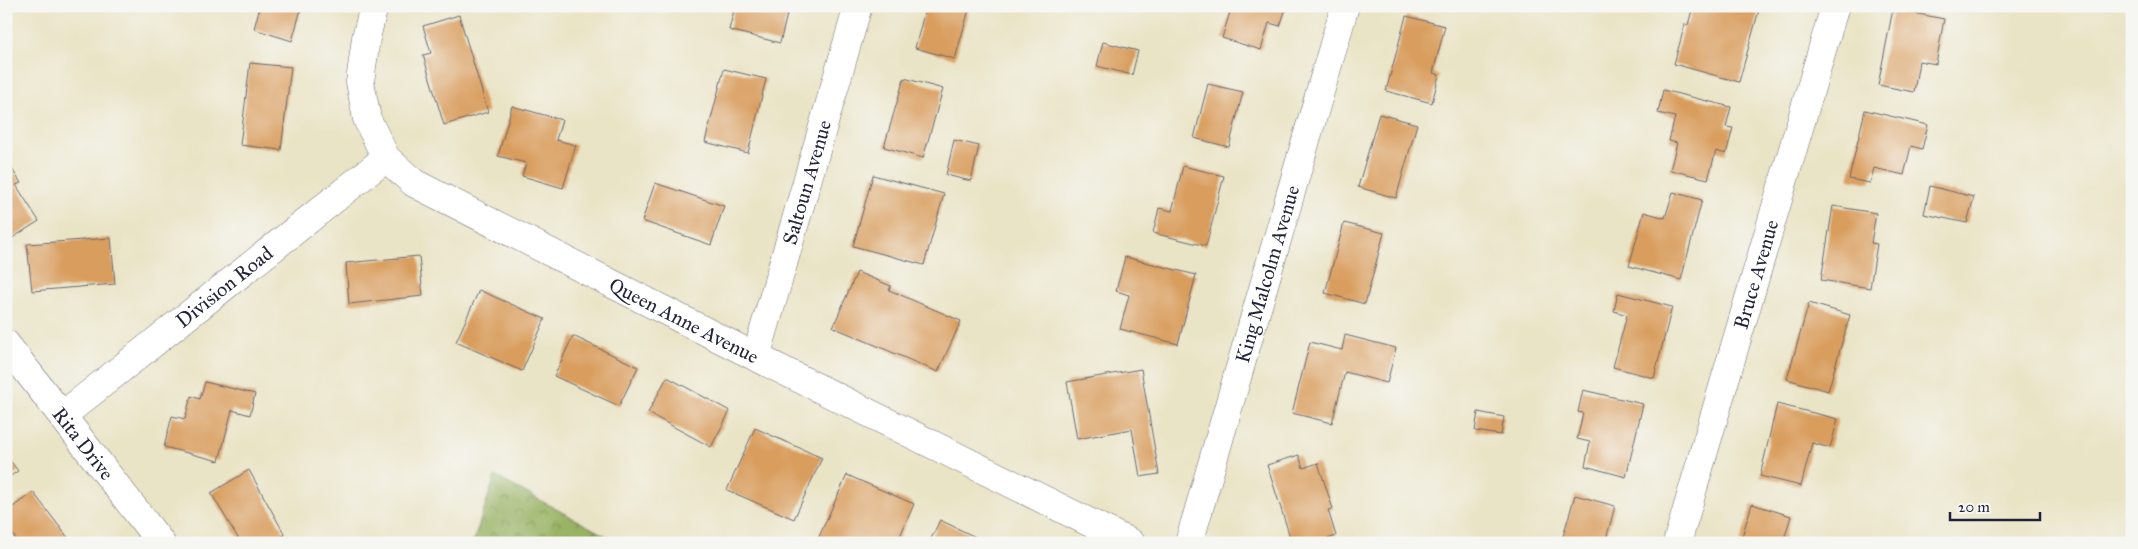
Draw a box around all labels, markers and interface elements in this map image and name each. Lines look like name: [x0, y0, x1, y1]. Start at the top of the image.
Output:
street label: Saltoun Avenue: [777, 117, 836, 247]
street label: King Malcolm Avenue: [1230, 182, 1304, 366]
street label: Bruce Avenue: [1729, 217, 1783, 332]
street label: Division Road: [171, 241, 277, 333]
street label: Queen Anne Avenue: [605, 272, 763, 368]
street label: Rita Drive: [48, 402, 119, 485]
scale bar: [1950, 489, 2040, 521]
text: 20 m: [1958, 498, 1990, 516]

